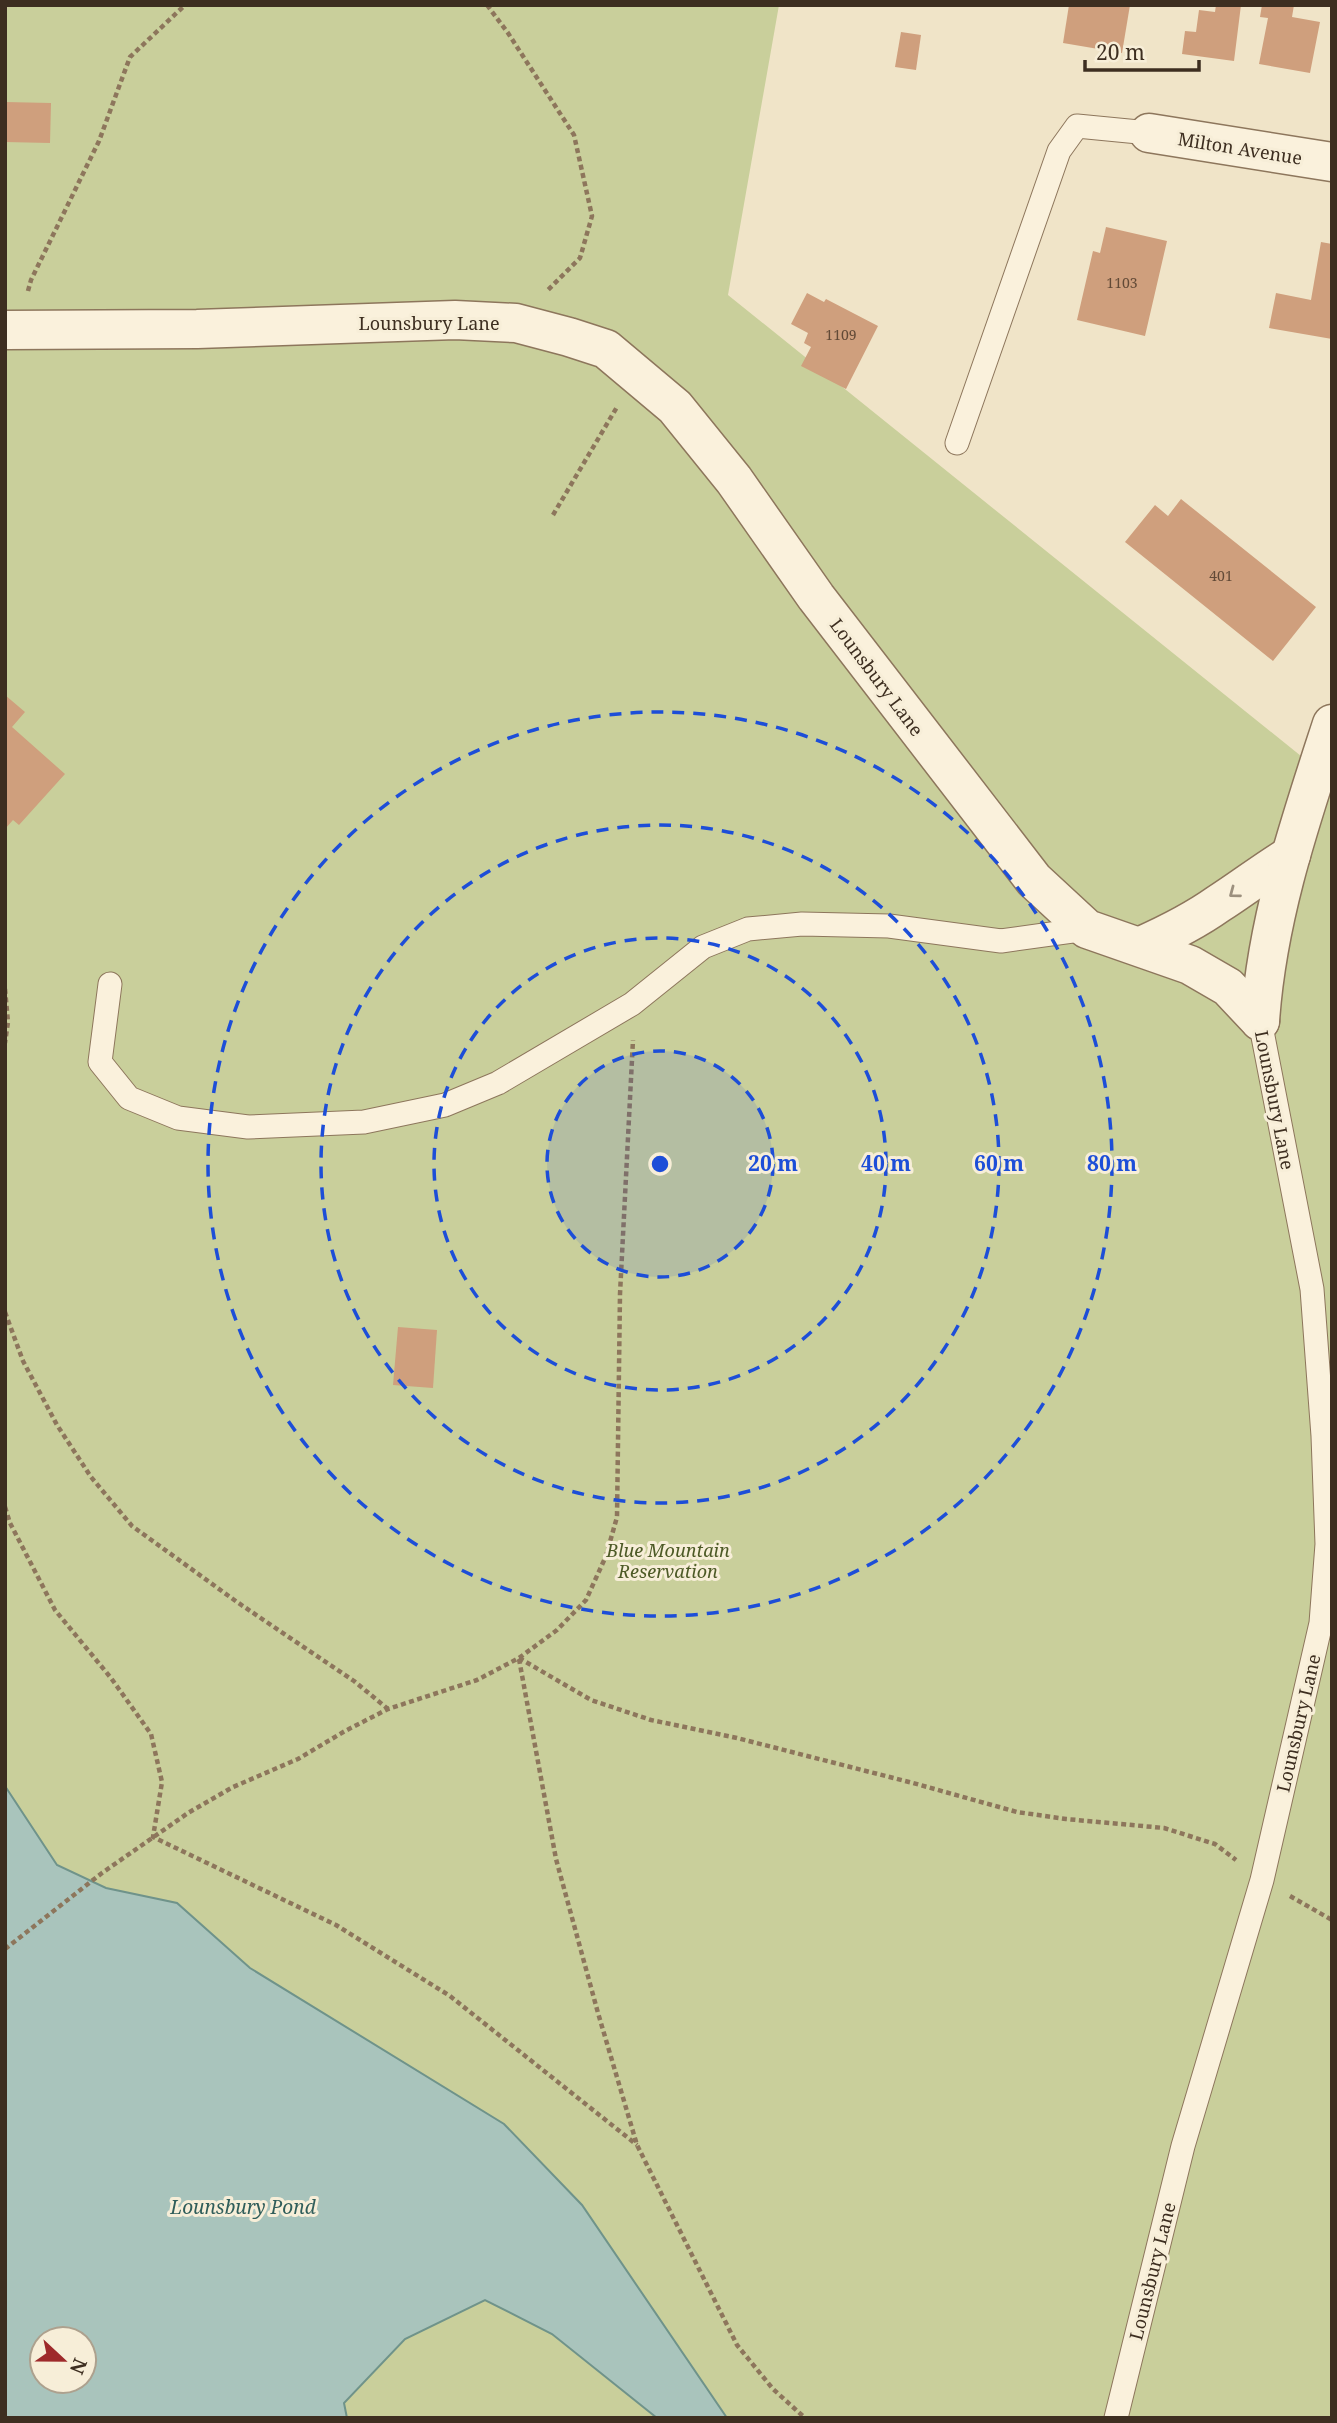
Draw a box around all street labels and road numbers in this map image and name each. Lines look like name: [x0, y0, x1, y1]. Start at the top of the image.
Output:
street label: Milton Avenue: [1176, 126, 1304, 170]
street label: Lounsbury Lane: [358, 311, 500, 335]
street label: Lounsbury Lane: [825, 613, 929, 741]
street label: Lounsbury Lane: [1250, 1028, 1300, 1172]
street label: Lounsbury Lane: [1270, 1652, 1326, 1794]
street label: Lounsbury Lane: [1123, 2200, 1181, 2342]

